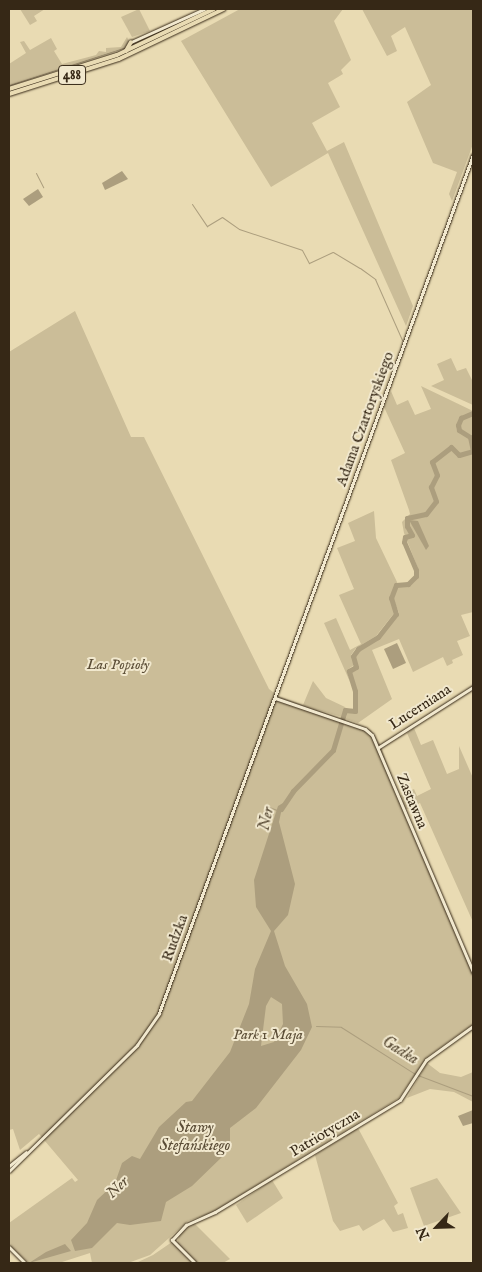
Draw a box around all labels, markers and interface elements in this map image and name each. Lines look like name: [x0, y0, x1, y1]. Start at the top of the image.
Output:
road number: 488: [57, 64, 87, 86]
street label: Adama Czartoryskiego: [332, 349, 398, 489]
park label: Las Popioły: [87, 656, 149, 674]
street label: Lucerniana: [386, 680, 454, 734]
street label: Zastawna: [392, 771, 432, 831]
water label: Ner: [255, 805, 279, 833]
street label: Rudzka: [158, 912, 192, 964]
park label: Park 1 Maja: [233, 1026, 303, 1044]
water label: Gadka: [378, 1032, 422, 1070]
street label: Patriotyczna: [287, 1105, 363, 1161]
water label: Stawy Stefańskiego: [160, 1118, 230, 1156]
water label: Ner: [103, 1173, 133, 1203]
north arrow: [412, 1202, 462, 1252]
text: N: [413, 1224, 434, 1242]

